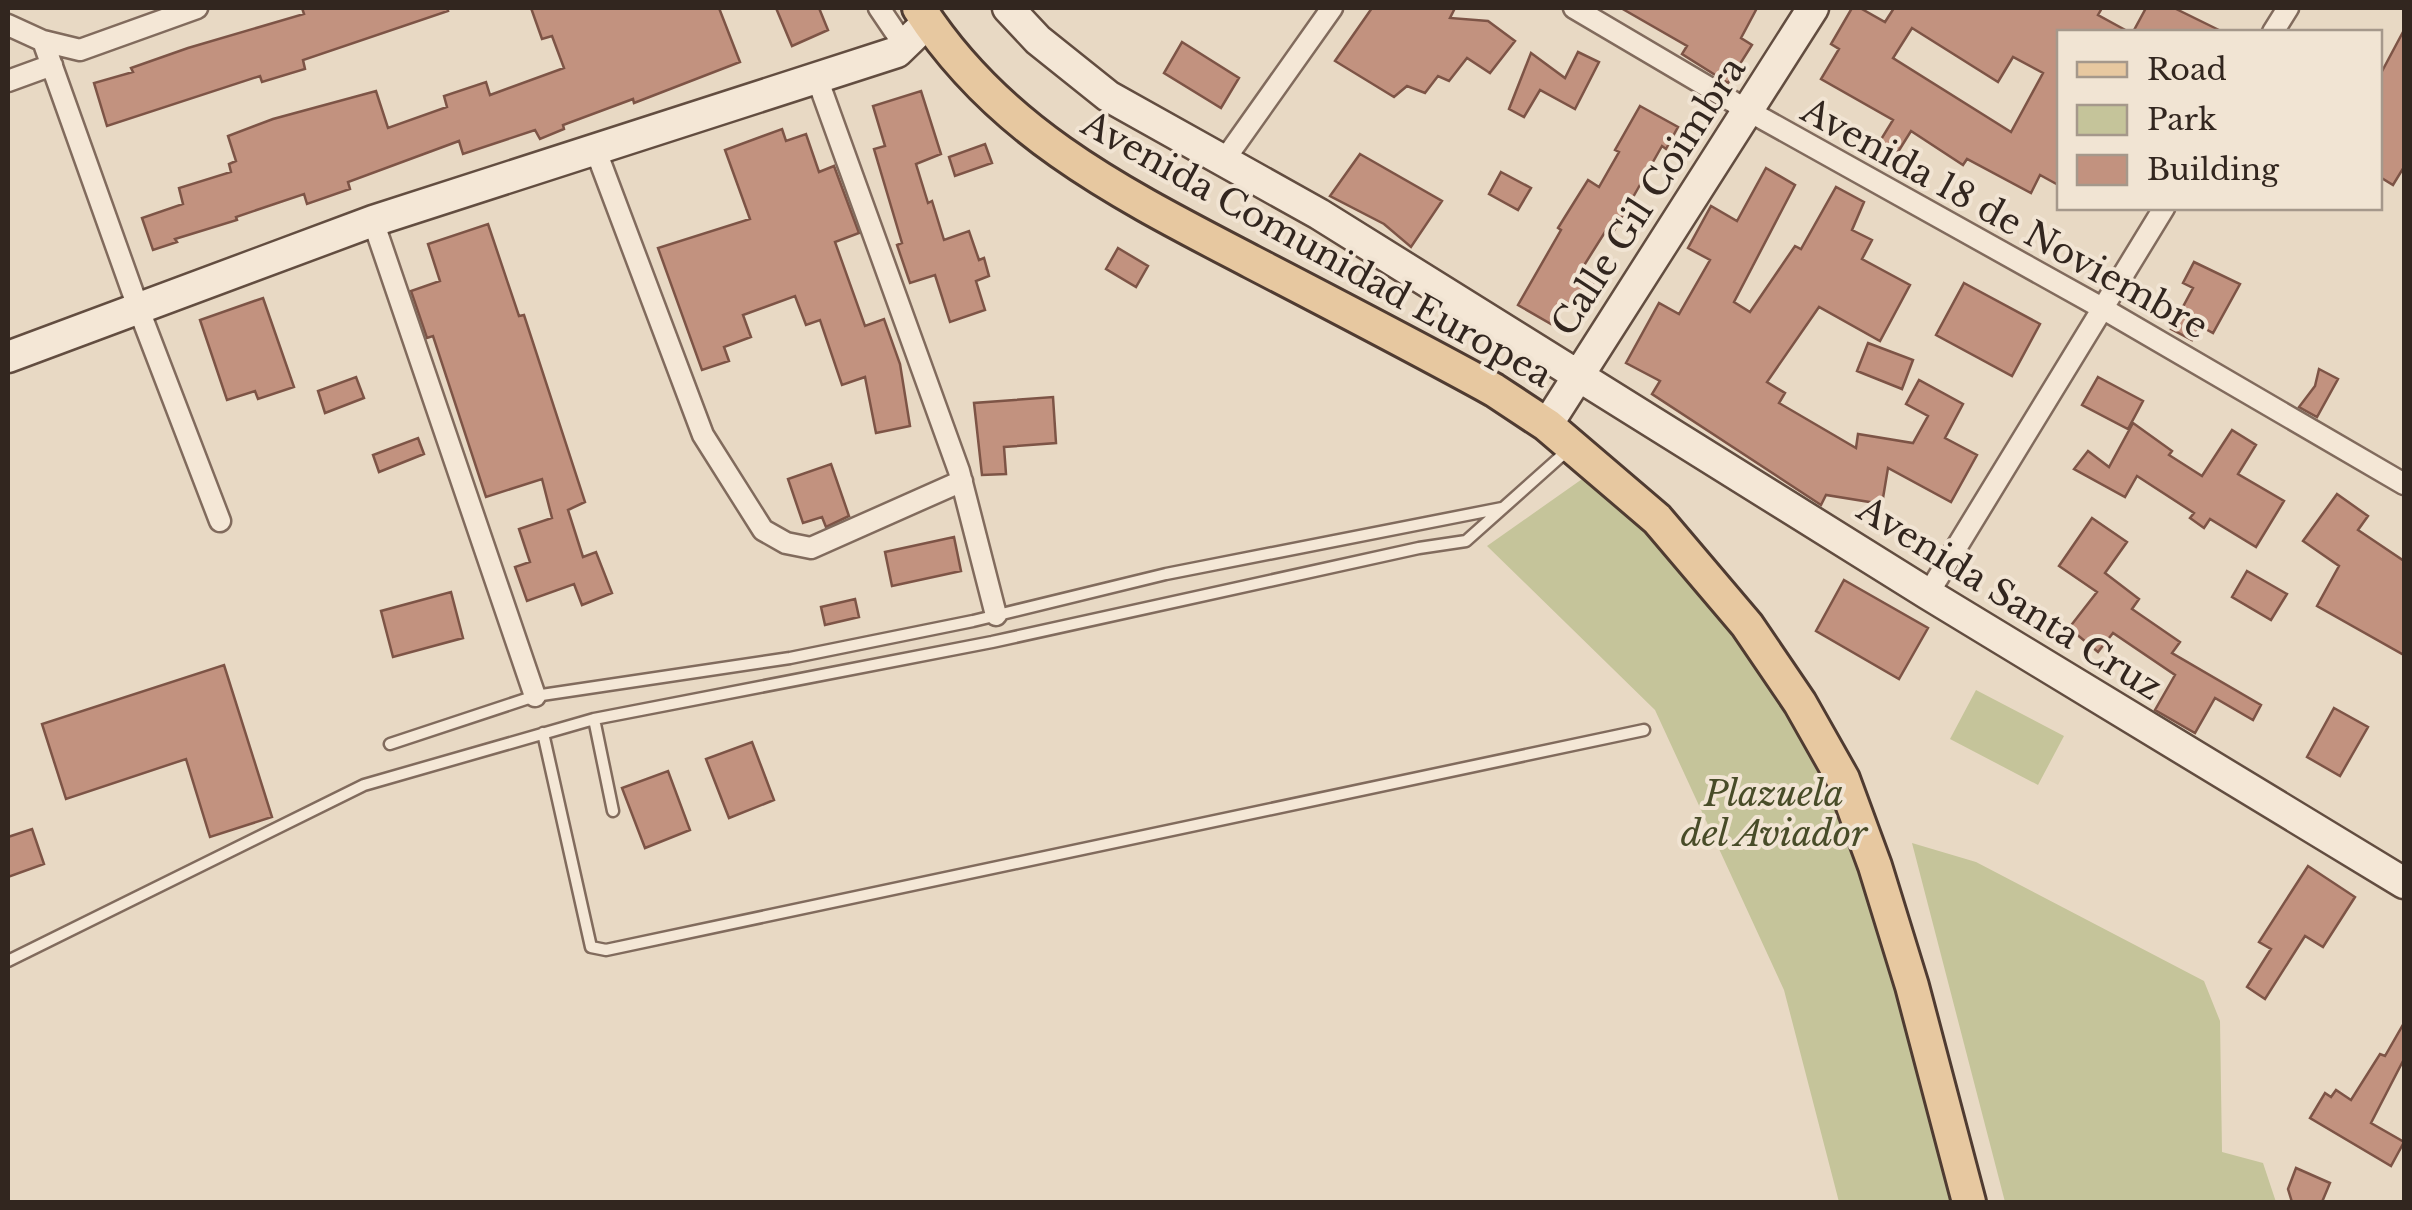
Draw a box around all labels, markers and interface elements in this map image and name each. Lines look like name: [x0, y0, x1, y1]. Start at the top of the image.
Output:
legend: [2057, 30, 2382, 210]
street label: Calle Gil Coimbra: [1542, 48, 1754, 343]
text: Road: [2147, 51, 2227, 88]
street label: Avenida 18 de Noviembre: [1793, 88, 2216, 348]
street label: Avenida Comunidad Europea: [1074, 101, 1560, 397]
text: Park: [2147, 101, 2217, 138]
text: Building: [2147, 151, 2280, 188]
street label: Avenida Santa Cruz: [1849, 486, 2170, 709]
park label: Plazuela del Aviador: [1681, 772, 1869, 855]

